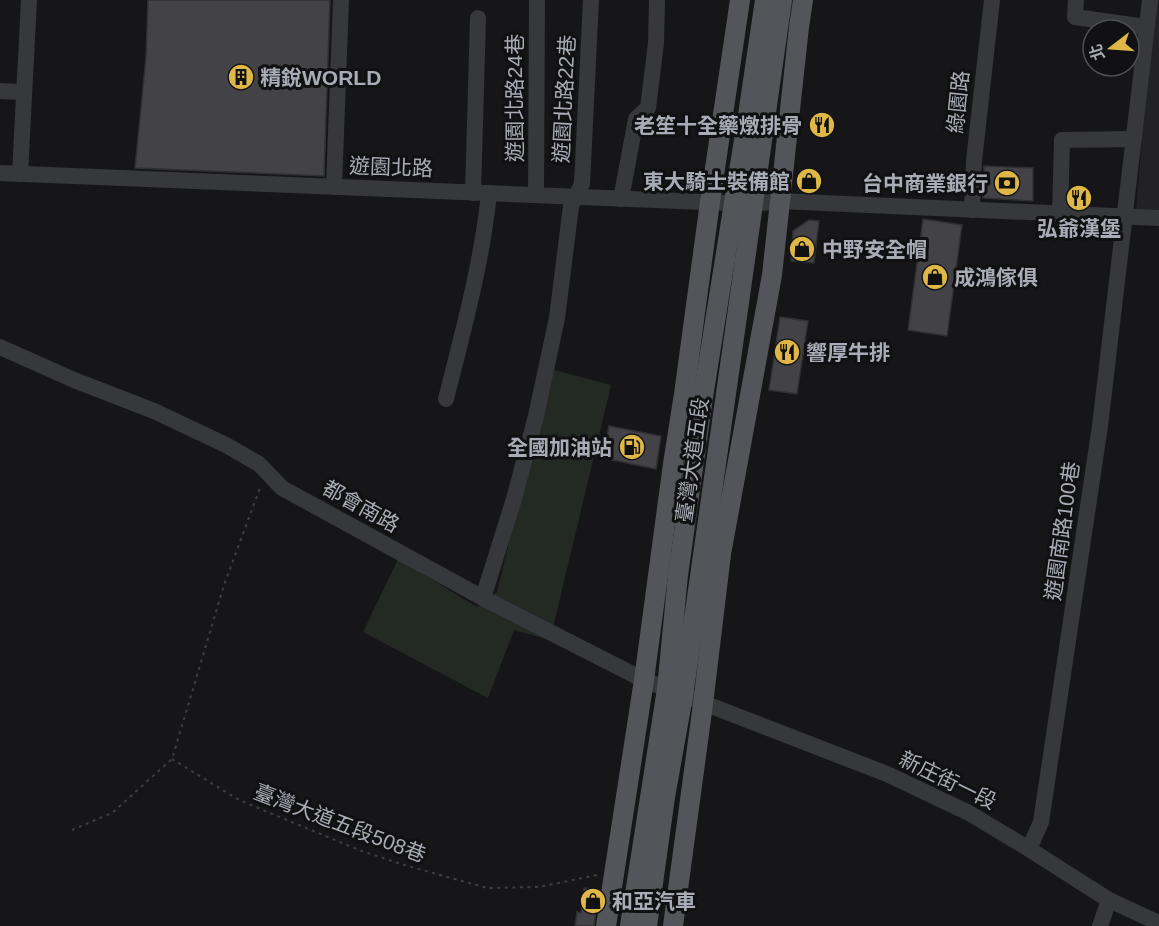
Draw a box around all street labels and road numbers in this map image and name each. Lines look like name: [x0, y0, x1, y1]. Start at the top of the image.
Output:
street label: 遊園北路24巷: [503, 34, 526, 162]
street label: 遊園北路22巷: [549, 34, 579, 164]
street label: 綠園路: [943, 69, 973, 135]
street label: 遊園北路: [349, 154, 433, 180]
street label: 臺灣大道五段: [672, 396, 712, 524]
street label: 遊園南路100巷: [1041, 460, 1083, 602]
street label: 都會南路: [319, 476, 403, 536]
street label: 新庄街一段: [896, 747, 1000, 813]
street label: 臺灣大道五段508巷: [251, 780, 429, 866]

